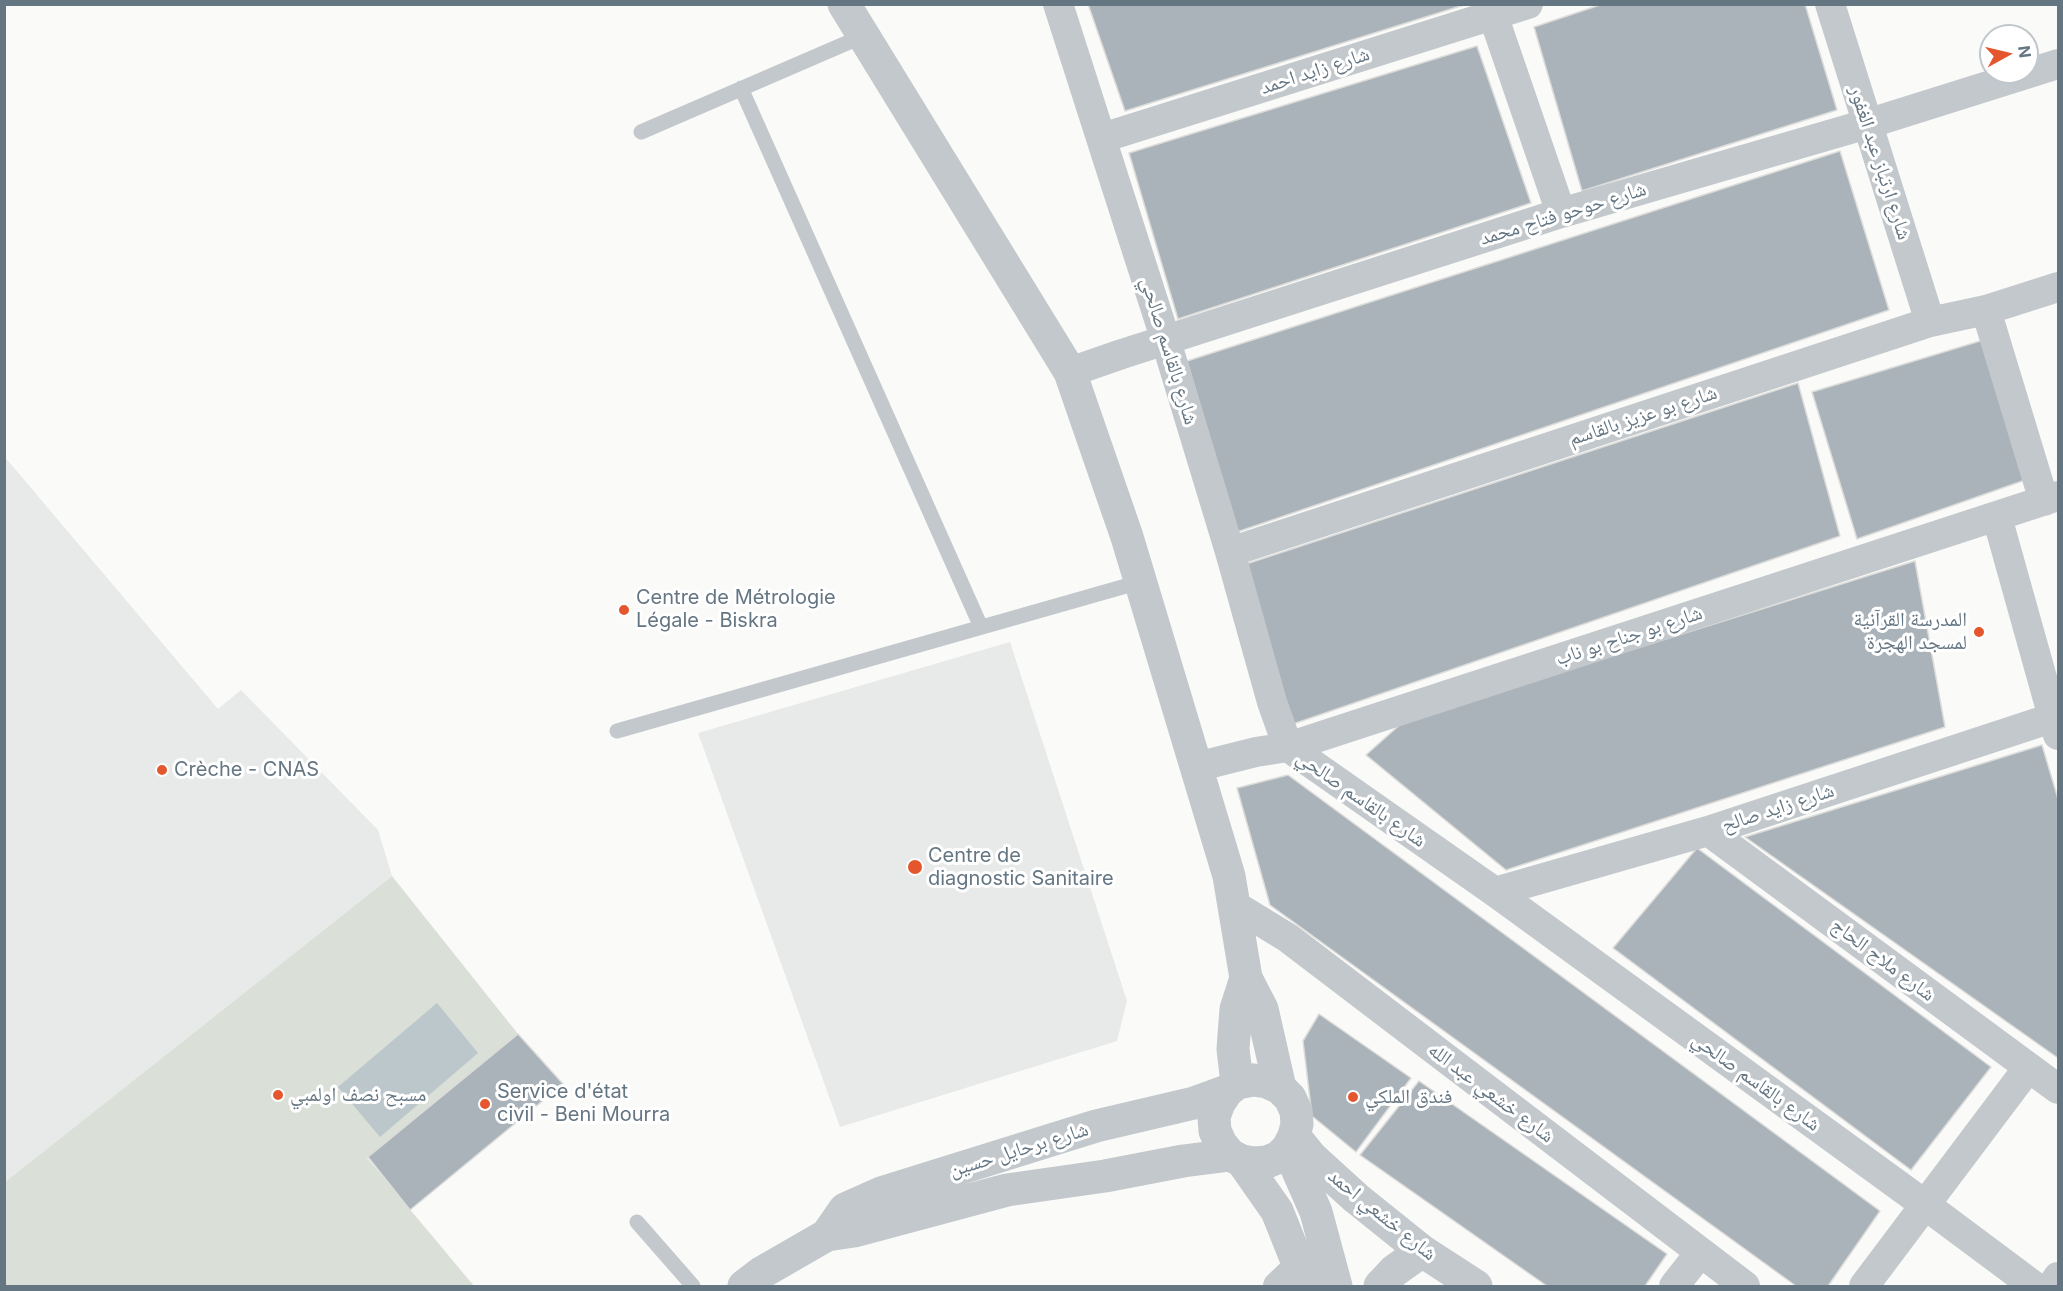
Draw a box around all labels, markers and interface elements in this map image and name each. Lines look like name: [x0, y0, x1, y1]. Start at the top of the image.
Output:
north arrow: [1979, 24, 2039, 84]
street label: شارع زايد احمد: [1257, 42, 1373, 100]
text: N: [2014, 44, 2036, 59]
street label: شارع ارتباز عبد الغفور: [1844, 83, 1916, 243]
street label: شارع حوحو فتاح محمد: [1477, 177, 1649, 251]
street label: شارع بالقاسم صالحي: [1135, 274, 1203, 428]
street label: شارع بو عزيز بالقاسم: [1566, 381, 1720, 451]
place label: Centre de Métrologie Légale - Biskra: [636, 586, 836, 633]
street label: شارع بو جناح بو ناب: [1553, 601, 1705, 671]
marker: Centre de Métrologie Légale - Biskra: [617, 603, 631, 617]
place label: المدرسة القرآنية لمسجد الهجرة: [1853, 608, 1967, 655]
marker: المدرسة القرآنية لمسجد الهجرة: [1972, 625, 1986, 639]
street label: شارع بالقاسم صالحي: [1292, 745, 1430, 853]
place label: Crèche - CNAS: [174, 758, 319, 782]
marker: Crèche - CNAS: [155, 763, 169, 777]
street label: شارع زايد صالح: [1719, 779, 1837, 837]
place label: Centre de diagnostic Sanitaire: [928, 844, 1114, 891]
marker: Centre de diagnostic Sanitaire: [906, 858, 924, 876]
street label: شارع ملاح الحاج: [1826, 913, 1940, 1007]
street label: شارع بالقاسم صالحي: [1687, 1027, 1825, 1137]
street label: شارع خشعي عبد الله: [1423, 1038, 1559, 1148]
place label: Service d'état civil - Beni Mourra: [497, 1080, 670, 1127]
place label: مسبح نصف اولمبي: [290, 1083, 426, 1107]
place label: فندق الملكي: [1365, 1085, 1452, 1109]
marker: مسبح نصف اولمبي: [271, 1088, 285, 1102]
marker: فندق الملكي: [1346, 1090, 1360, 1104]
marker: Service d'état civil - Beni Mourra: [478, 1097, 492, 1111]
street label: شارع برحايل حسين: [947, 1117, 1091, 1183]
street label: شارع خشعي احمد: [1323, 1164, 1441, 1266]

